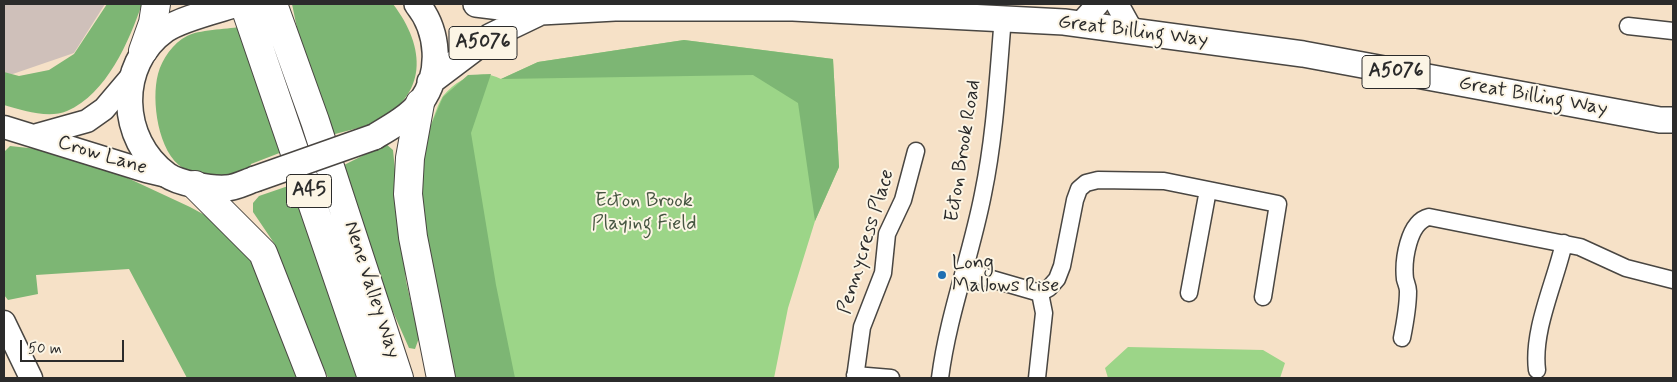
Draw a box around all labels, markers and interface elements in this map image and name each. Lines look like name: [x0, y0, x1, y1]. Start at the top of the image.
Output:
street label: Great Billing Way: [1057, 11, 1209, 53]
road number: A5076: [449, 26, 517, 59]
road number: A5076: [1362, 56, 1430, 88]
street label: Great Billing Way: [1457, 72, 1609, 122]
street label: Ecton Brook Road: [941, 78, 987, 224]
street label: Crow Lane: [54, 131, 150, 181]
street label: Pennycress Place: [834, 167, 900, 317]
road number: A45: [286, 175, 332, 208]
park label: Ecton Brook Playing Field: [591, 190, 697, 237]
street label: Nene Valley Way: [338, 218, 404, 362]
place label: Long Mallows Rise: [952, 252, 1059, 299]
marker: Long Mallows Rise: [936, 269, 948, 281]
scale bar: [22, 330, 126, 362]
text: 50 m: [28, 339, 62, 359]

